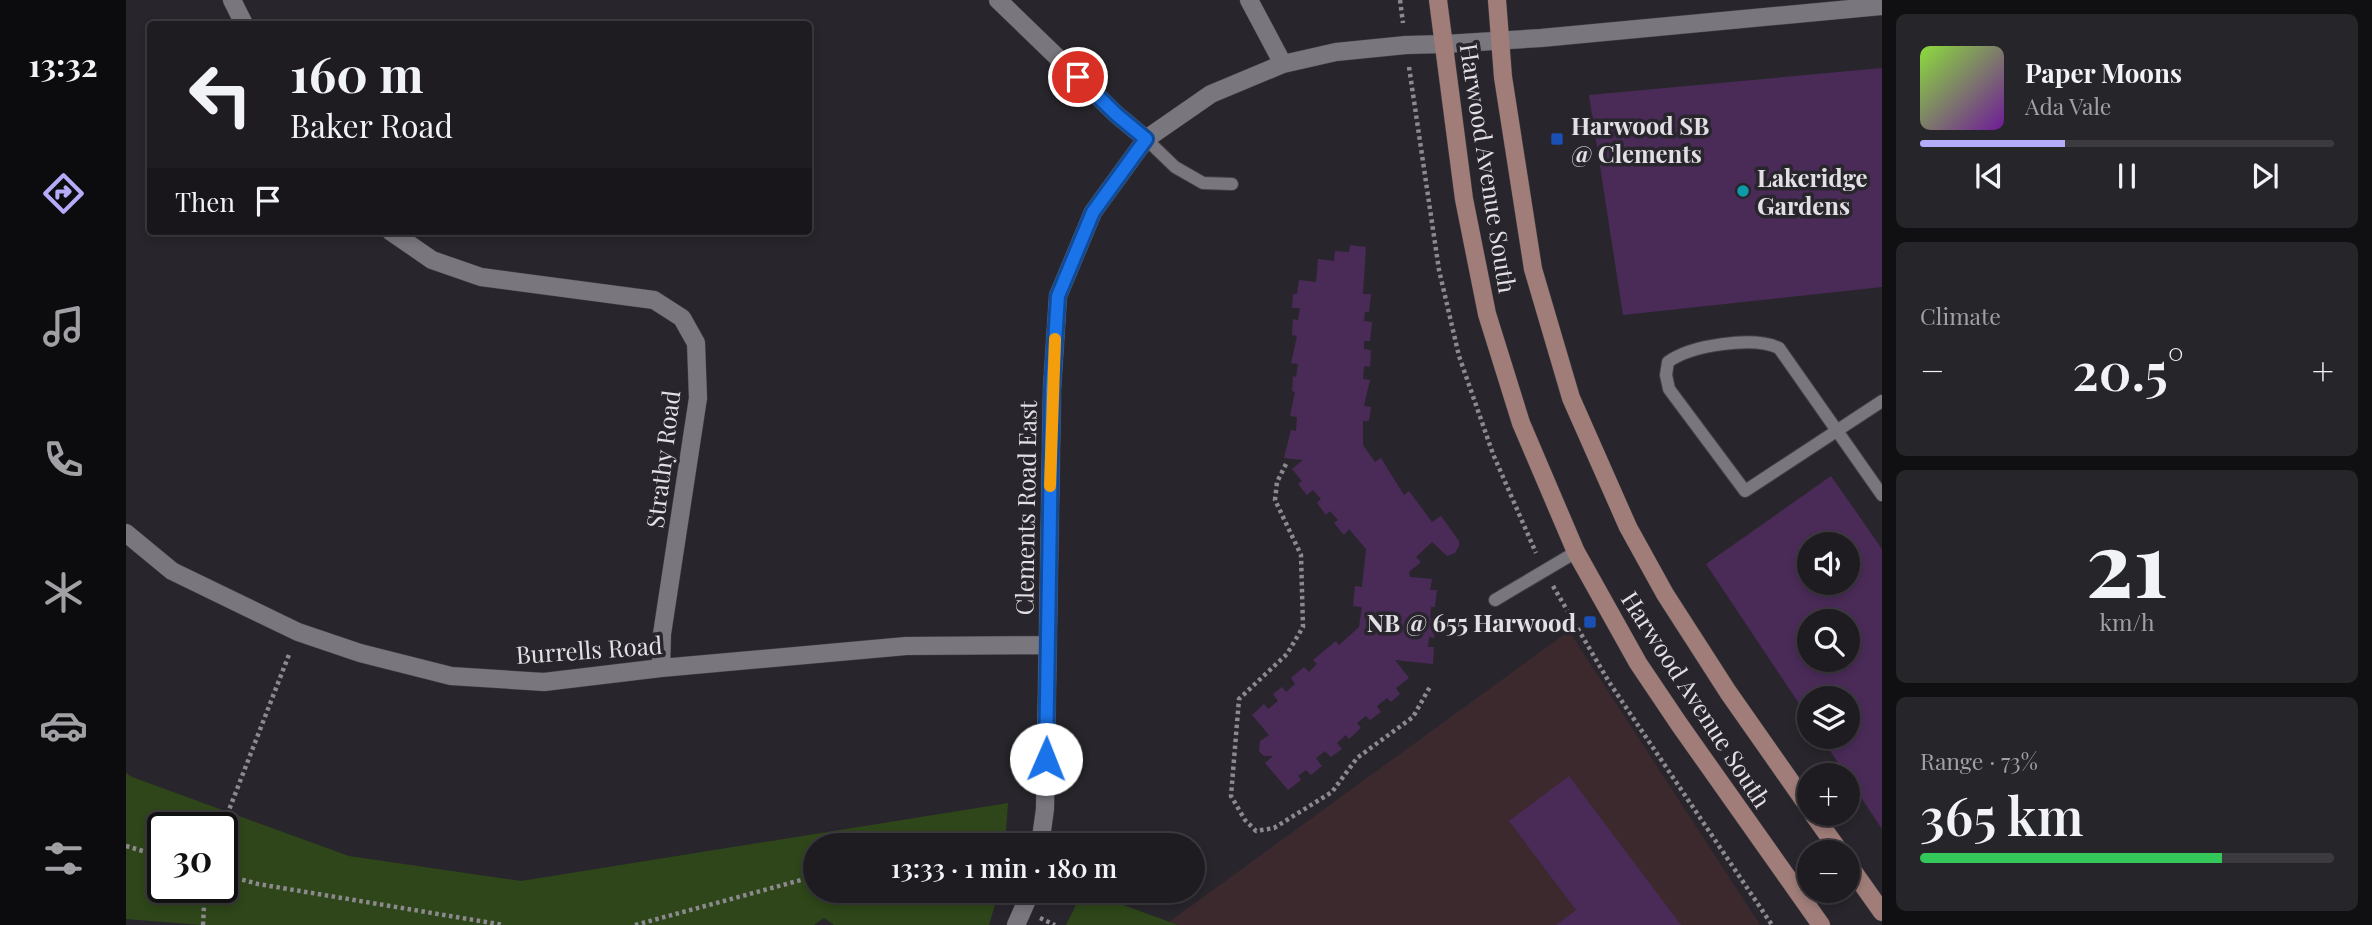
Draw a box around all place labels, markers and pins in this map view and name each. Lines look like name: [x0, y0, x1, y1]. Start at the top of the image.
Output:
pin: [1048, 47, 1108, 107]
place label: Harwood SB @ Clements: [1571, 109, 1709, 169]
marker: Harwood SB @ Clements: [1549, 131, 1565, 147]
place label: Lakeridge Gardens: [1757, 161, 1868, 221]
marker: Lakeridge Gardens: [1735, 183, 1751, 199]
place label: NB @ 655 Harwood: [1367, 606, 1576, 638]
marker: NB @ 655 Harwood: [1582, 614, 1598, 630]

